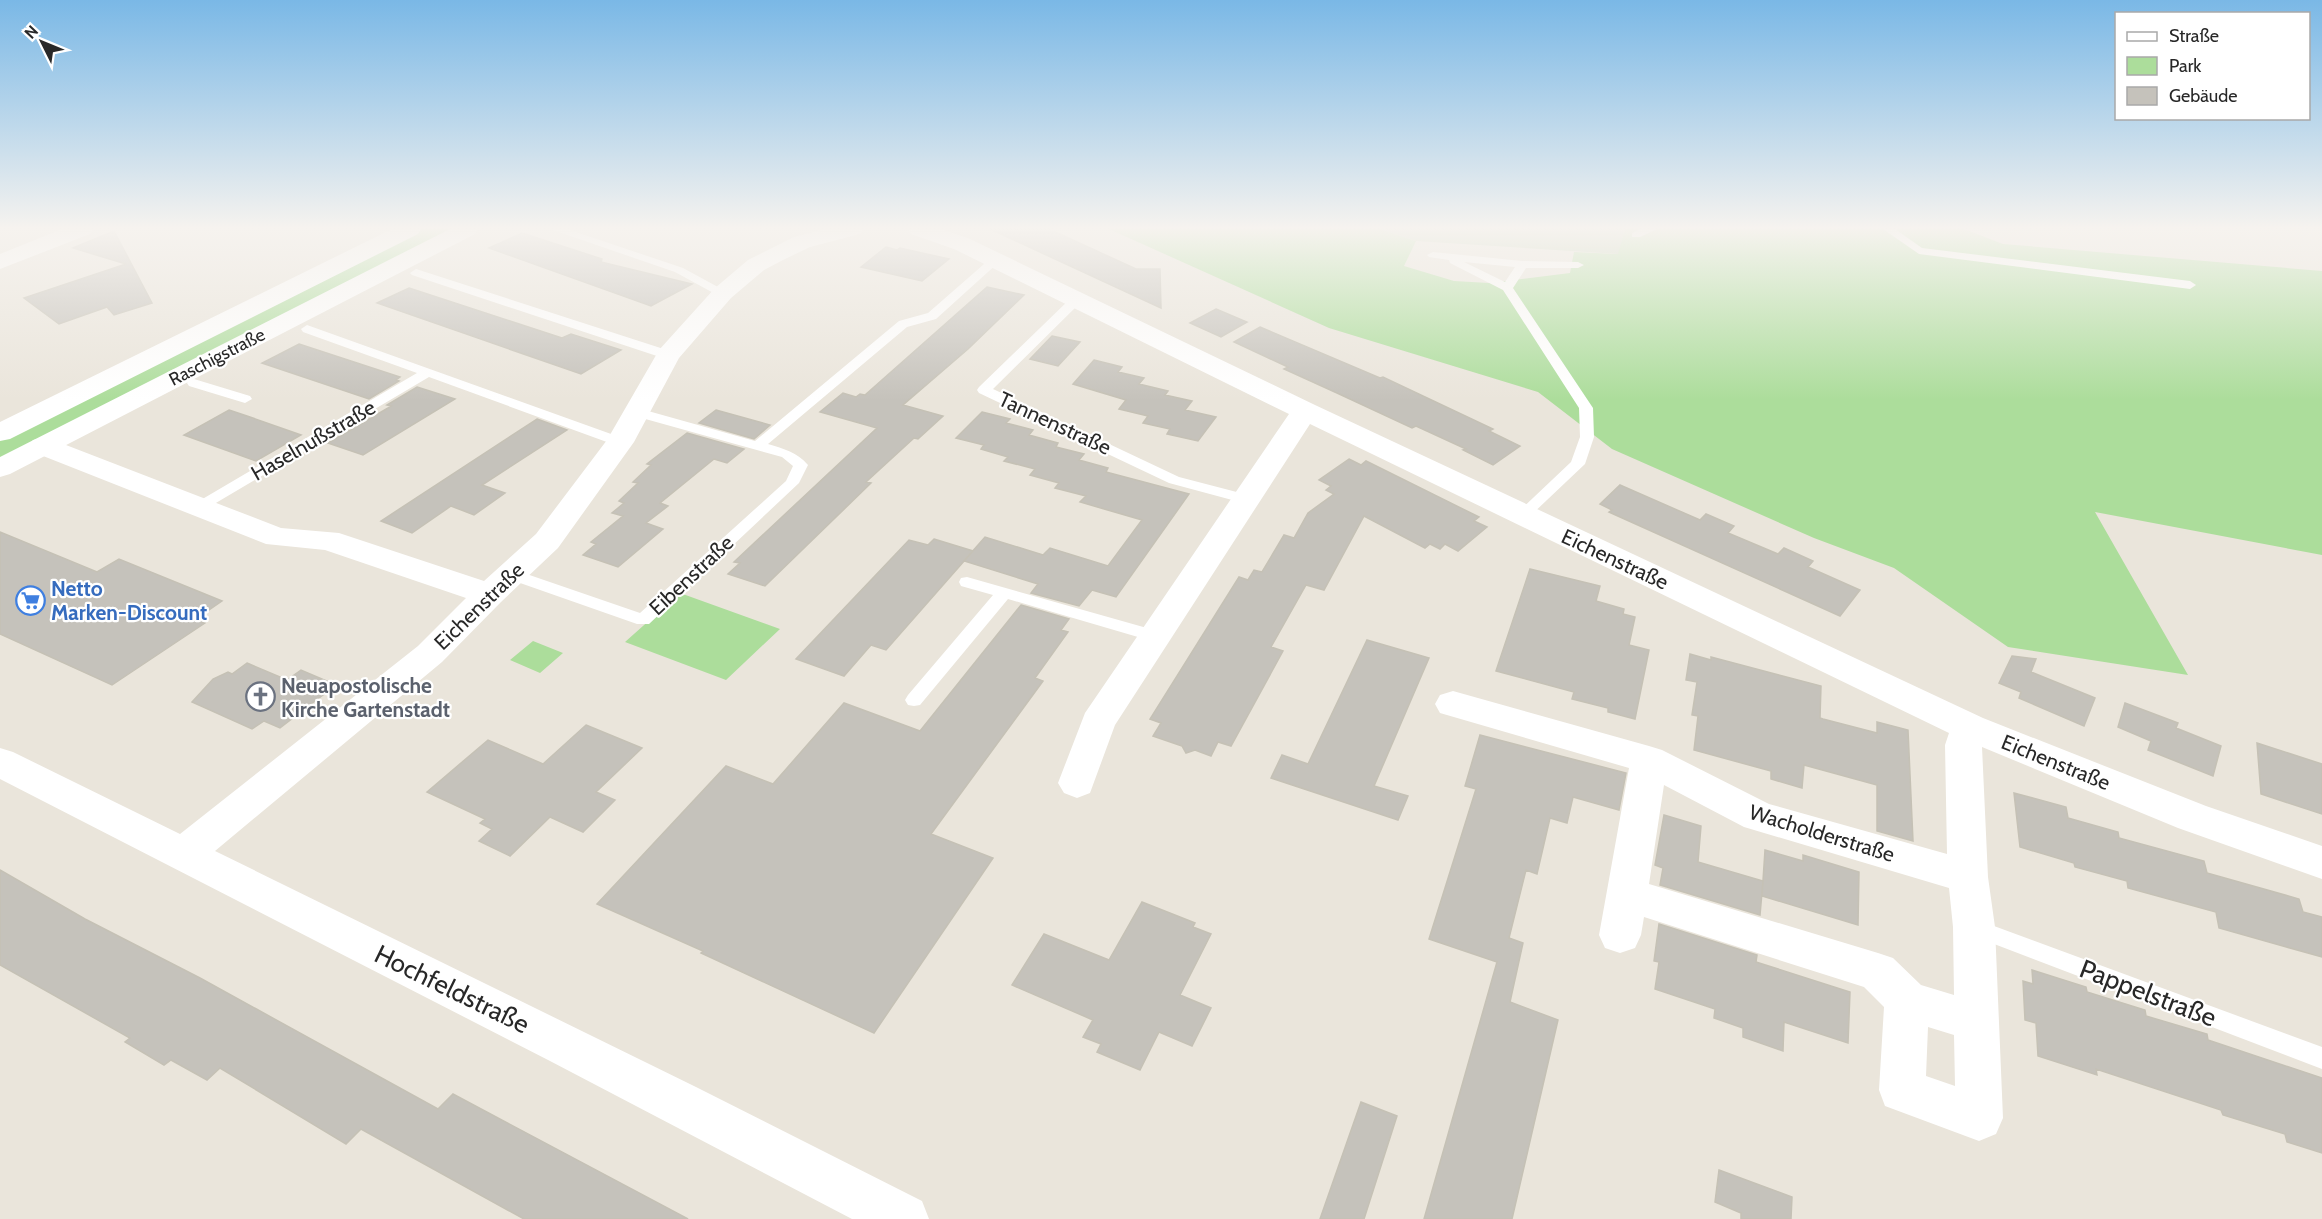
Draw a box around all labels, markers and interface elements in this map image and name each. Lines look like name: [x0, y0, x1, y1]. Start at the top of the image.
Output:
north arrow: [12, 12, 72, 72]
legend: [2115, 12, 2310, 120]
text: N: [21, 21, 42, 43]
text: Straße: [2169, 25, 2219, 47]
text: Park: [2169, 55, 2202, 77]
text: Gebäude: [2169, 85, 2238, 107]
street label: Raschigstraße: [165, 323, 269, 391]
street label: Tannenstraße: [995, 386, 1115, 460]
street label: Haselnußstraße: [247, 394, 380, 486]
street label: Eichenstraße: [1558, 523, 1673, 595]
street label: Eibenstraße: [644, 530, 738, 620]
street label: Eichenstraße: [429, 557, 529, 655]
place label: Netto Marken-Discount: [51, 576, 207, 625]
supermarket icon: Netto Marken-Discount: [14, 584, 46, 616]
place label: Neuapostolische Kirche Gartenstadt: [281, 673, 450, 722]
church icon: Neuapostolische Kirche Gartenstadt: [244, 681, 276, 713]
street label: Eichenstraße: [1998, 729, 2114, 795]
street label: Wacholderstraße: [1746, 799, 1898, 867]
street label: Hochfeldstraße: [369, 938, 535, 1040]
street label: Pappelstraße: [2075, 952, 2221, 1034]

